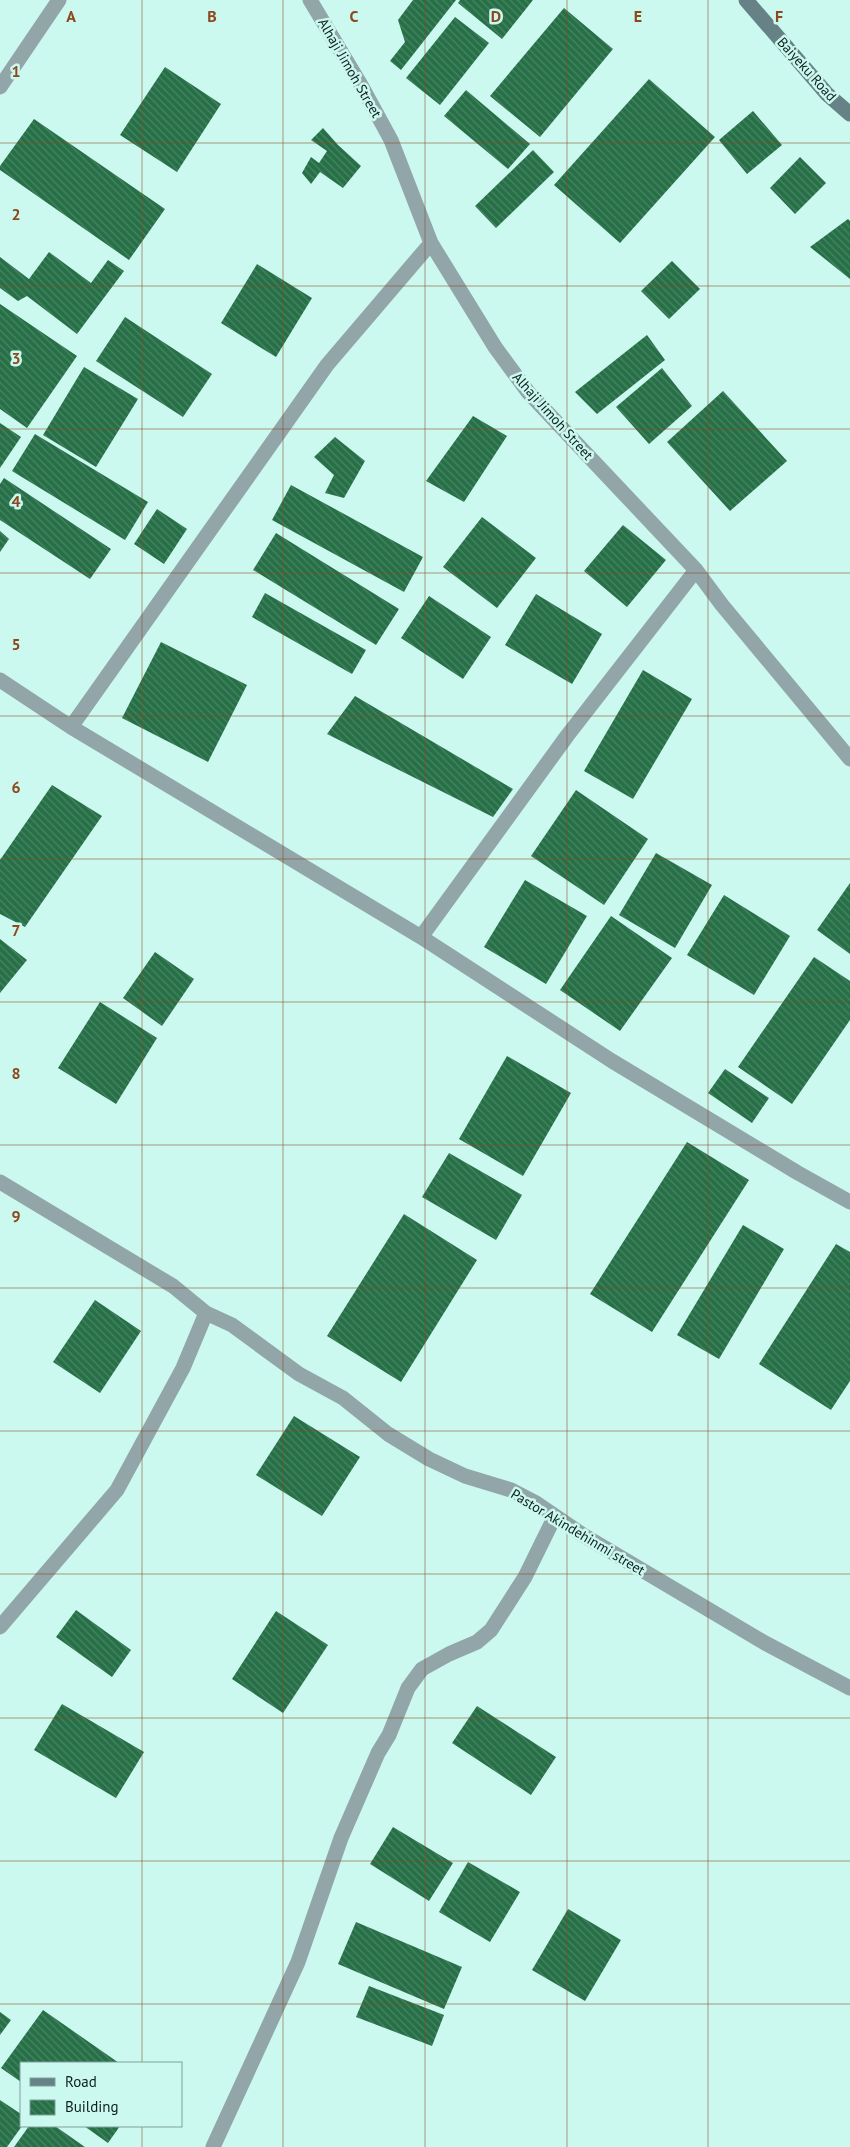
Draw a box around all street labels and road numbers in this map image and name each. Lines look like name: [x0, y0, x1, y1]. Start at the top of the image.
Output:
street label: Alhaji Jimoh Street: [314, 15, 386, 121]
street label: Baiyeku Road: [774, 33, 840, 105]
street label: Alhaji Jimoh Street: [509, 368, 597, 464]
street label: Pastor Akindehinmi street: [508, 1485, 649, 1579]

